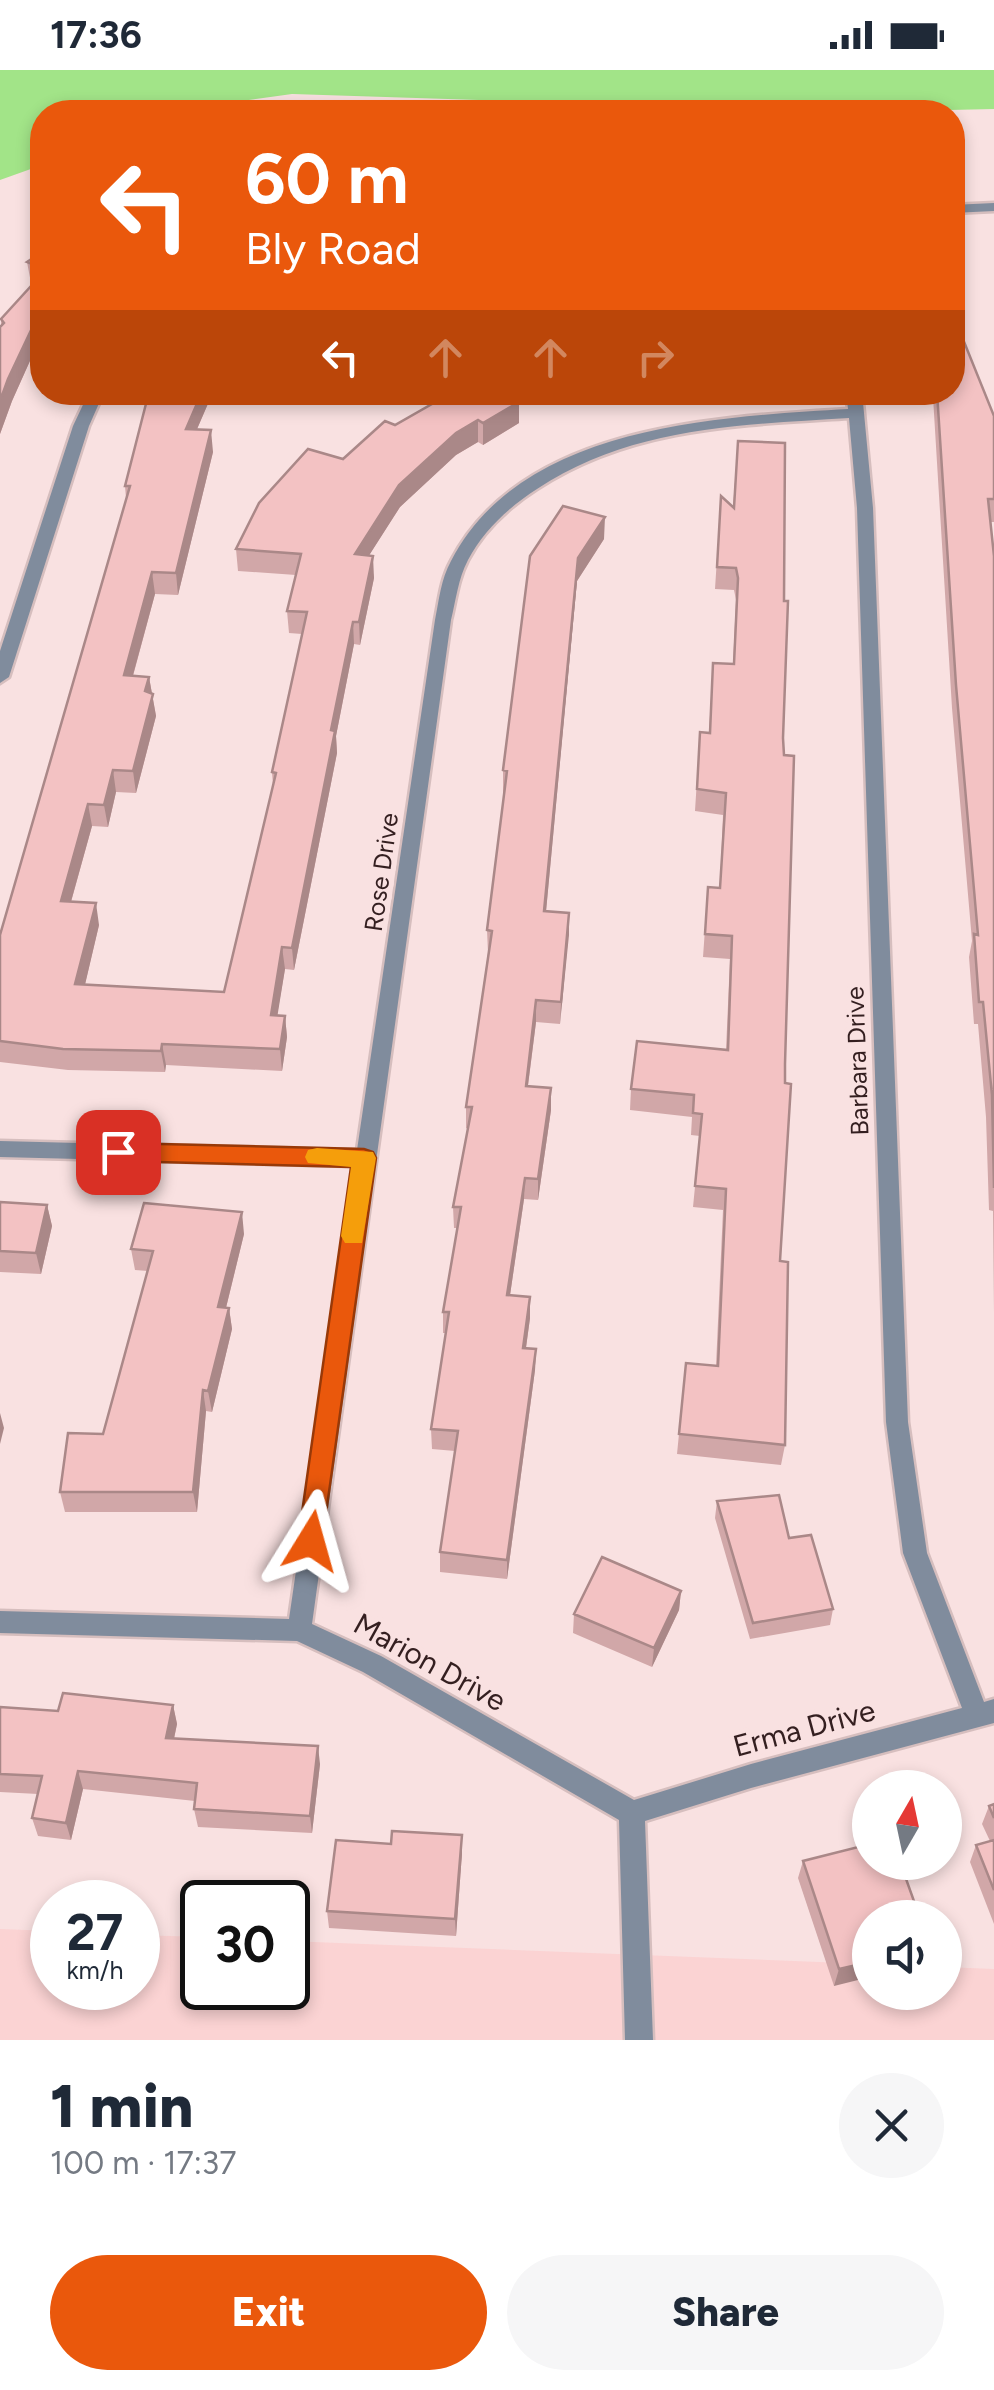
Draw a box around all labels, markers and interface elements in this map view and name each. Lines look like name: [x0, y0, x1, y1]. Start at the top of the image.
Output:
text: 17:36: [50, 12, 142, 58]
text: 60 m: [245, 136, 409, 221]
icon: left: [80, 140, 210, 270]
text: Bly Road: [245, 221, 421, 275]
icon: left: [313, 330, 368, 385]
icon: ahead: [418, 330, 473, 385]
icon: ahead: [523, 330, 578, 385]
icon: right: [628, 330, 683, 385]
street label: Rose Drive: [358, 811, 404, 933]
street label: Barbara Drive: [839, 986, 875, 1136]
pin: [76, 1110, 161, 1195]
icon: arrive: [91, 1125, 146, 1180]
position arrow: [259, 1489, 363, 1593]
street label: Marion Drive: [347, 1605, 513, 1719]
street label: Erma Drive: [729, 1691, 879, 1765]
north arrow: [852, 1770, 962, 1880]
map controls: [852, 1770, 962, 2010]
speed limit sign: 30: [180, 1880, 310, 2010]
button: sound: [852, 1900, 962, 2010]
text: 27: [67, 1902, 123, 1963]
text: km/h: [66, 1955, 124, 1985]
text: 1 min: [50, 2070, 193, 2142]
button: close: [839, 2073, 944, 2178]
text: 100 m · 17:37: [50, 2144, 236, 2182]
button: Exit: [50, 2255, 487, 2370]
button: Share: [507, 2255, 944, 2370]

